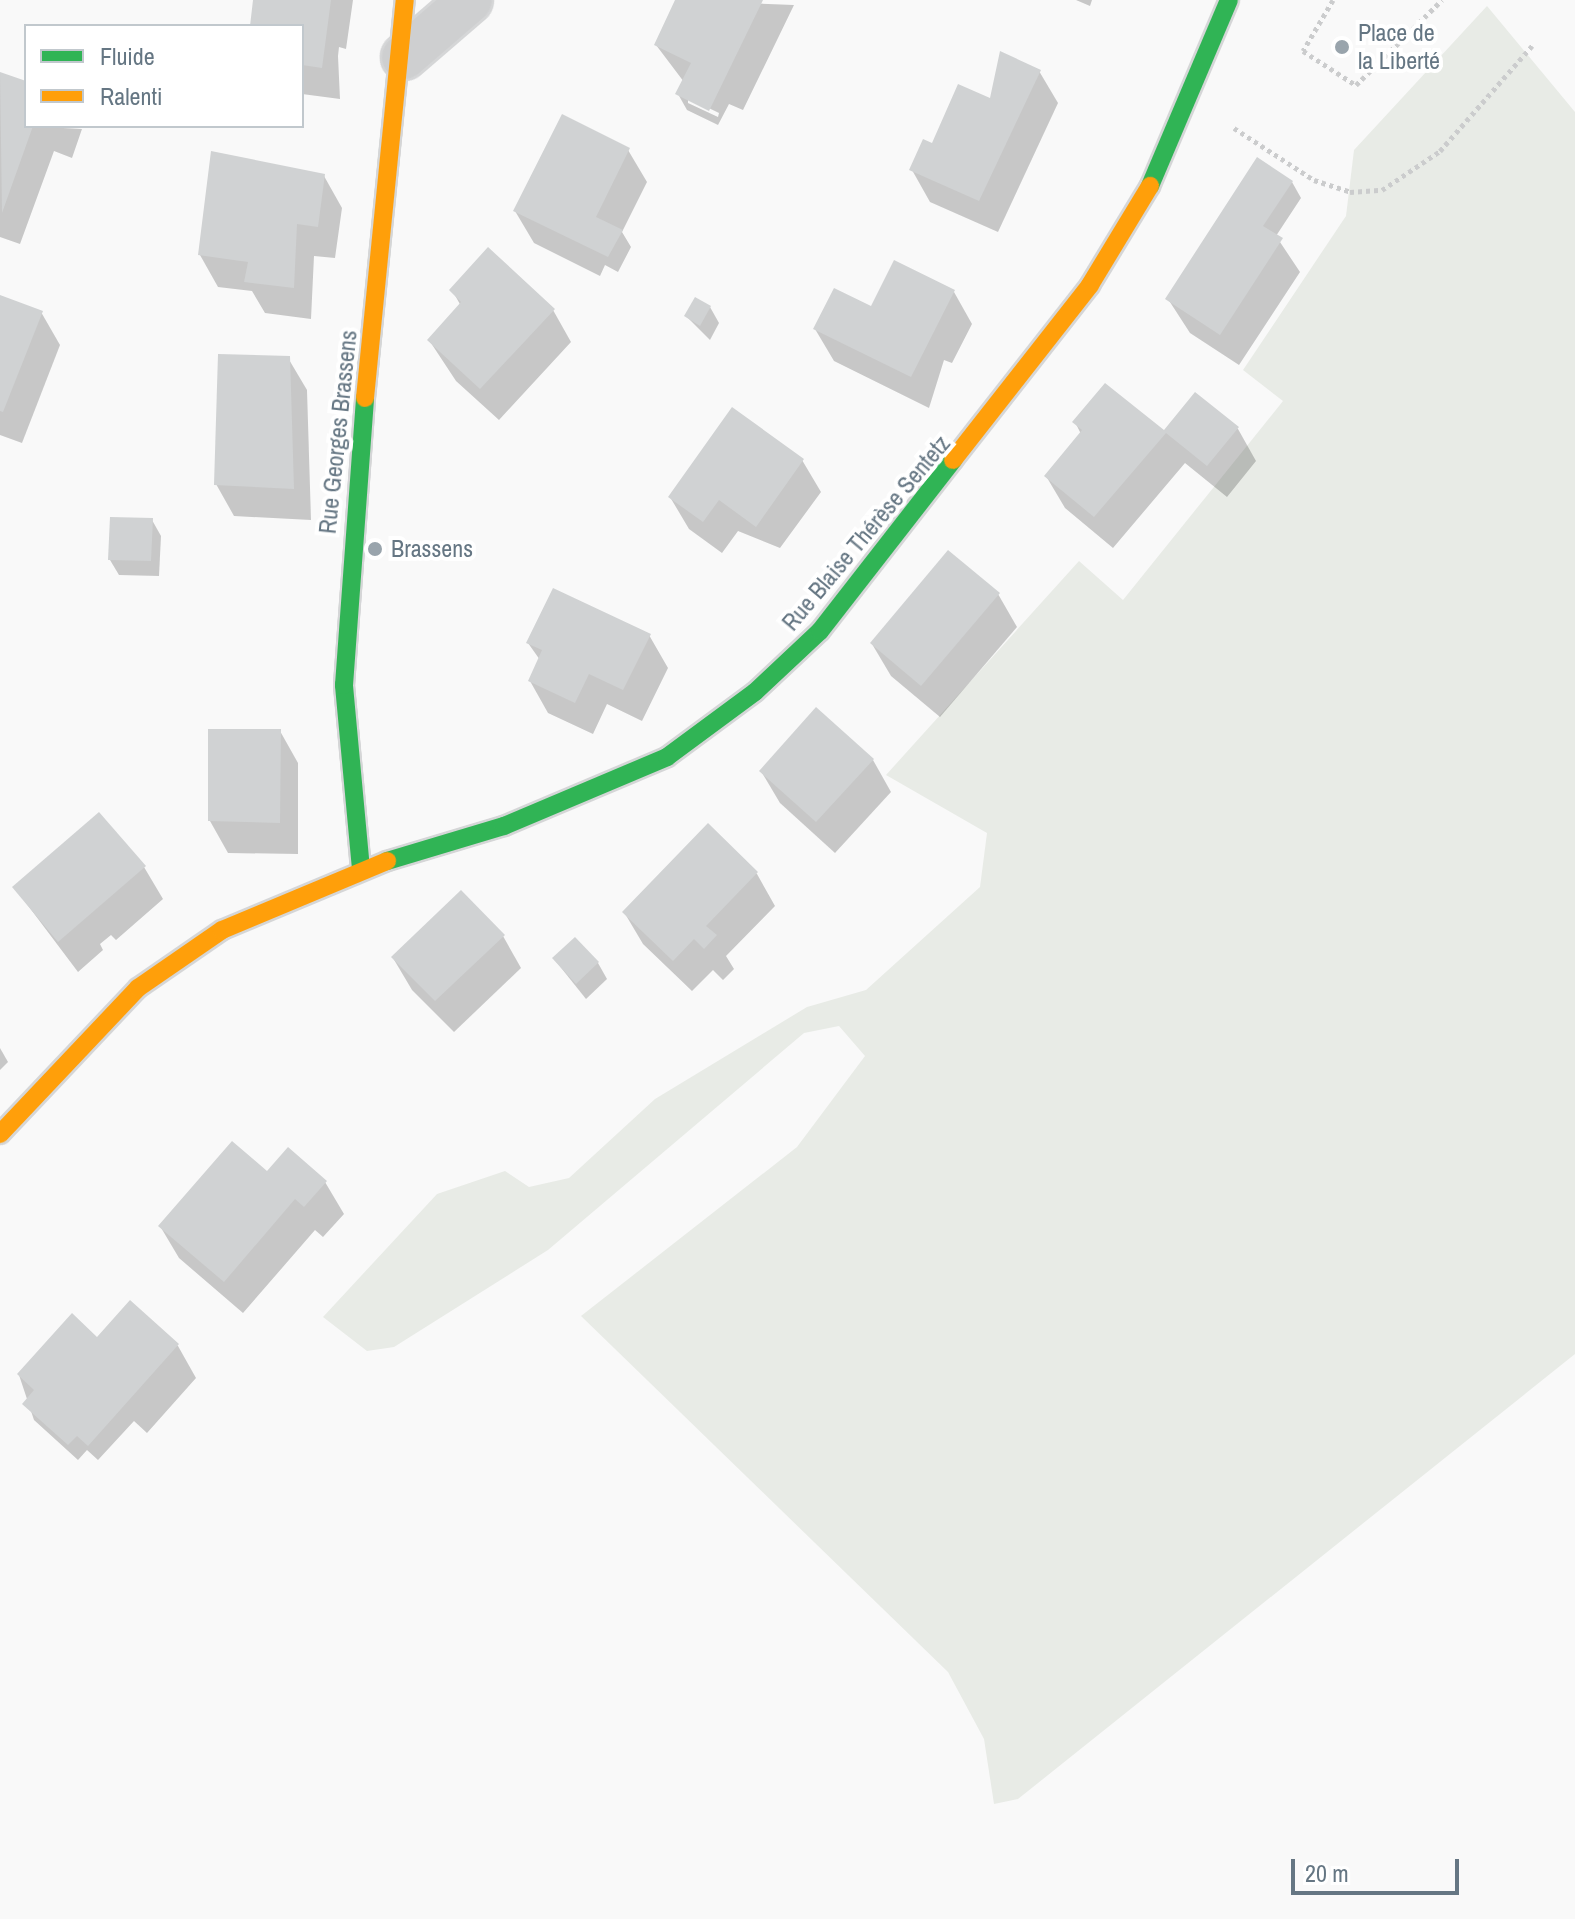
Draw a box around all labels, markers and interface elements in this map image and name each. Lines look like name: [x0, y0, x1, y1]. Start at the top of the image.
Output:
place label: Place de la Liberté: [1358, 19, 1440, 75]
legend: [24, 24, 304, 128]
marker: Place de la Liberté: [1333, 38, 1351, 56]
text: Fluide: [100, 40, 155, 72]
text: Ralenti: [100, 80, 162, 112]
street label: Rue Georges Brassens: [313, 329, 363, 535]
street label: Rue Blaise Thérèse Sentetz: [776, 429, 956, 637]
place label: Brassens: [391, 535, 473, 563]
marker: Brassens: [366, 540, 384, 558]
scale bar: [1295, 1843, 1463, 1893]
text: 20 m: [1305, 1857, 1349, 1889]

